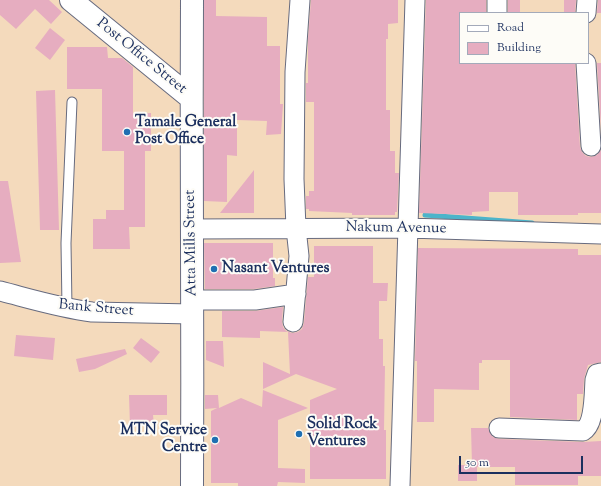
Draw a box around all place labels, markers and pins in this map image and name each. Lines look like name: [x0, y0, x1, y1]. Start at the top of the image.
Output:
place label: Tamale General Post Office: [135, 114, 236, 149]
marker: Tamale General Post Office: [122, 127, 132, 137]
place label: Nasant Ventures: [222, 260, 329, 278]
marker: Nasant Ventures: [209, 264, 219, 274]
place label: Solid Rock Ventures: [307, 416, 378, 451]
place label: MTN Service Centre: [120, 422, 207, 457]
marker: Solid Rock Ventures: [294, 429, 304, 439]
marker: MTN Service Centre: [210, 435, 220, 445]

